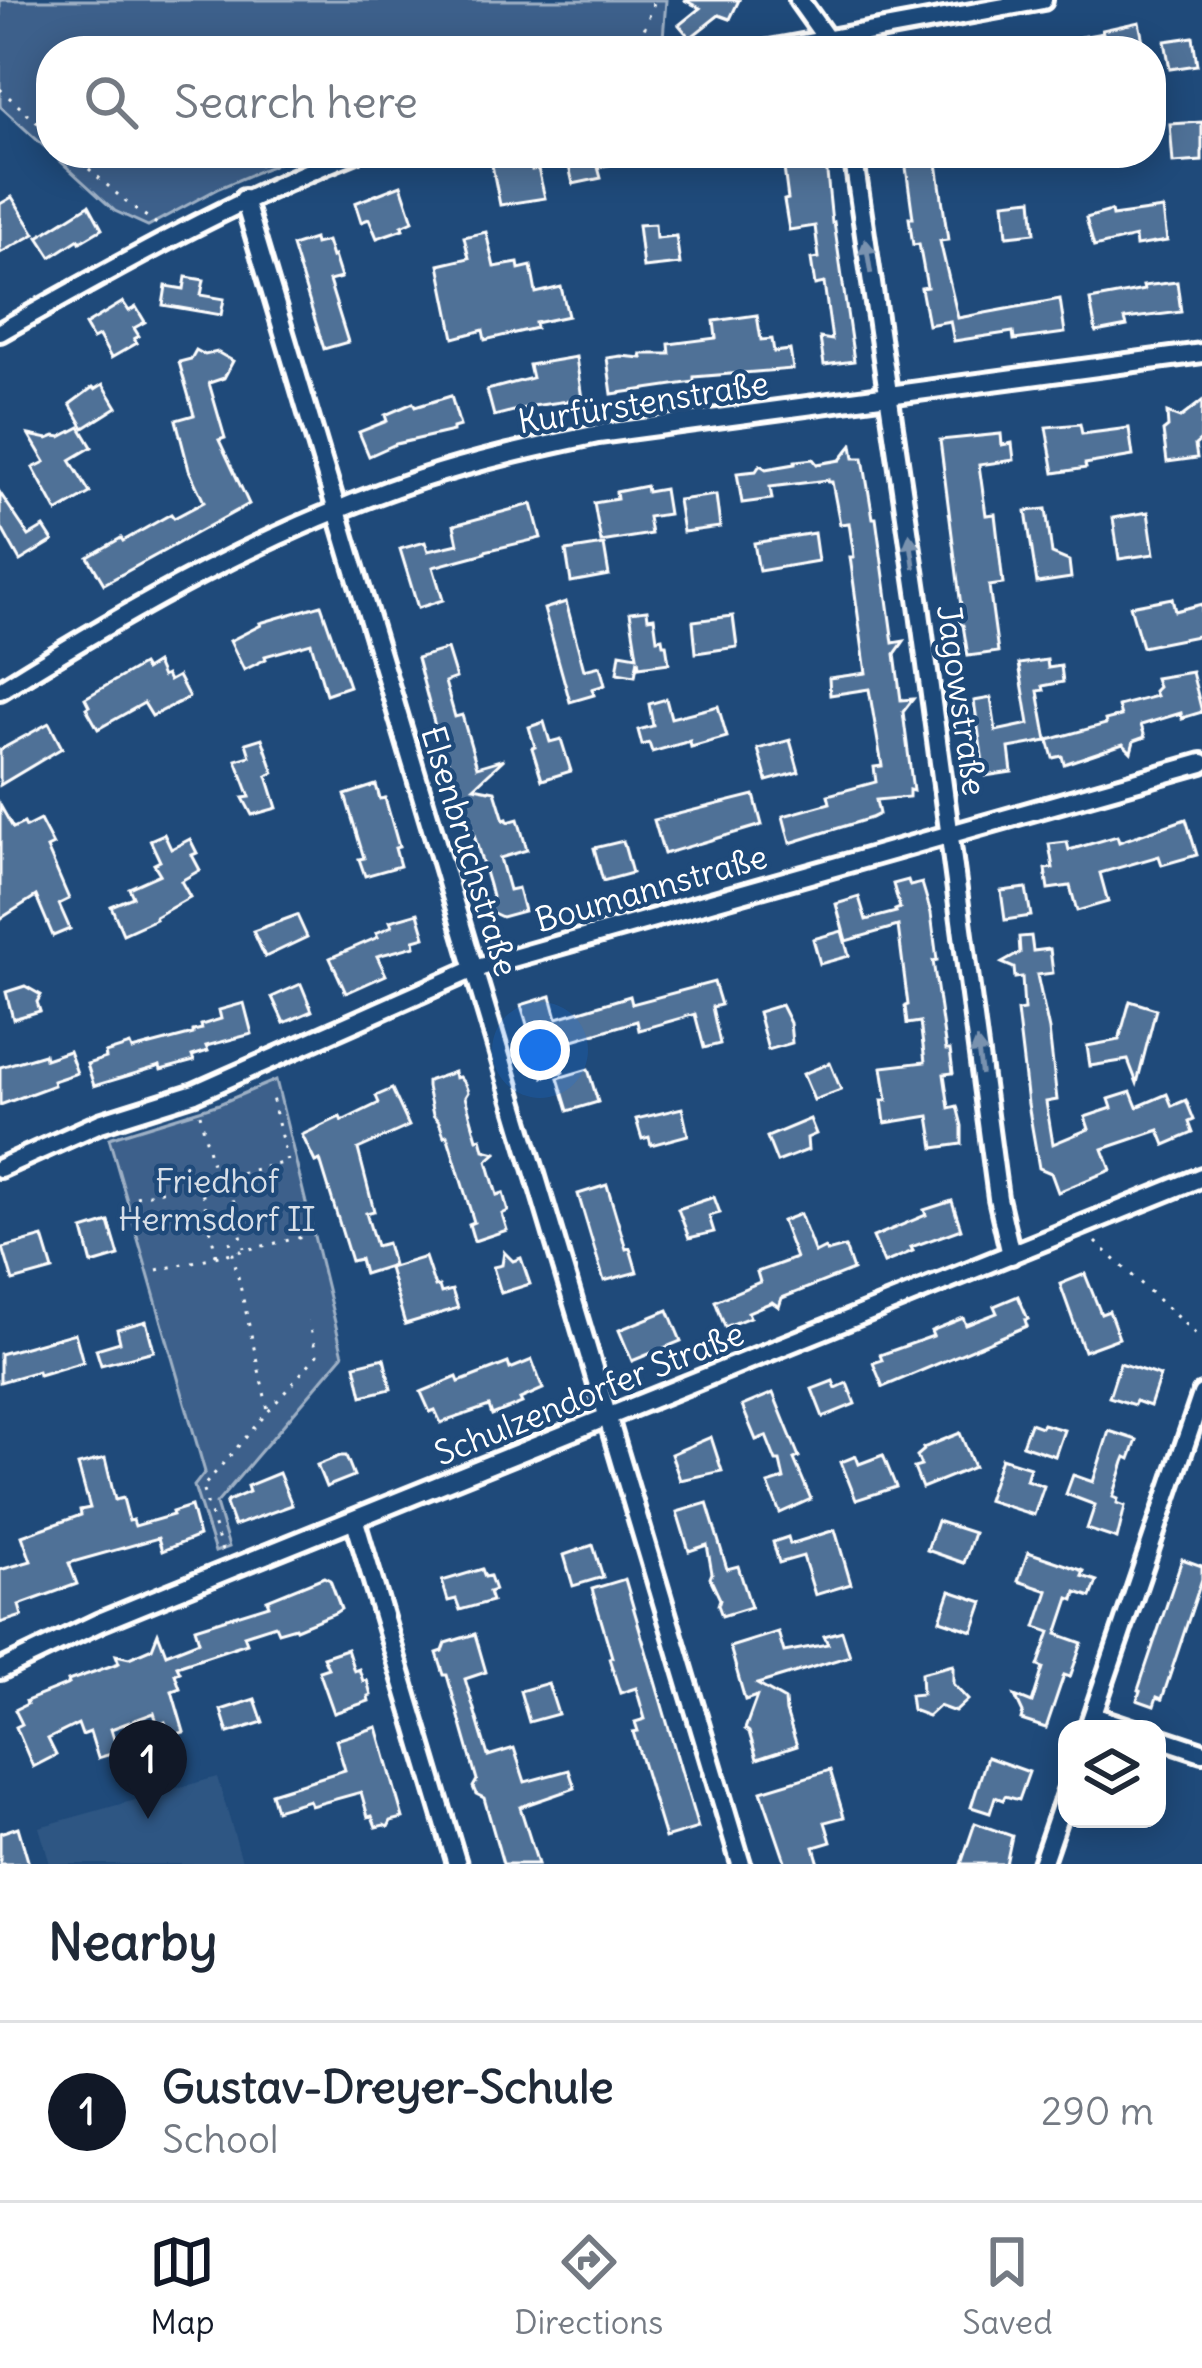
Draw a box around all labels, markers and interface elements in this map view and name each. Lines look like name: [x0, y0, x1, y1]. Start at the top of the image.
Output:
search box: [36, 36, 1166, 168]
icon: search: [78, 69, 144, 135]
text: Search here: [174, 74, 418, 130]
one-way arrow: [858, 237, 877, 274]
street label: Kurfürstenstraße: [515, 361, 771, 443]
one-way arrow: [902, 532, 921, 570]
street label: Jagowstraße: [928, 602, 996, 798]
street label: Elsenbruchstraße: [412, 721, 528, 981]
street label: Boumannstraße: [530, 835, 772, 941]
your location: [510, 1020, 570, 1080]
one-way arrow: [970, 1038, 989, 1075]
park label: Friedhof Hermsdorf II: [118, 1160, 316, 1240]
street label: Schulzendorfer Straße: [428, 1312, 750, 1474]
pin: 1: [109, 1720, 187, 1819]
map controls: [1058, 1720, 1166, 1828]
button: layers: [1058, 1720, 1166, 1828]
text: Nearby: [48, 1910, 217, 1974]
text: Gustav-Dreyer-Schule: [162, 2059, 614, 2115]
text: 1: [79, 2087, 95, 2136]
text: 290 m: [1041, 2087, 1154, 2136]
text: School: [162, 2115, 279, 2164]
tab: Map: [149, 2229, 215, 2343]
tab: Directions: [514, 2229, 663, 2343]
tab: Saved: [962, 2229, 1053, 2343]

